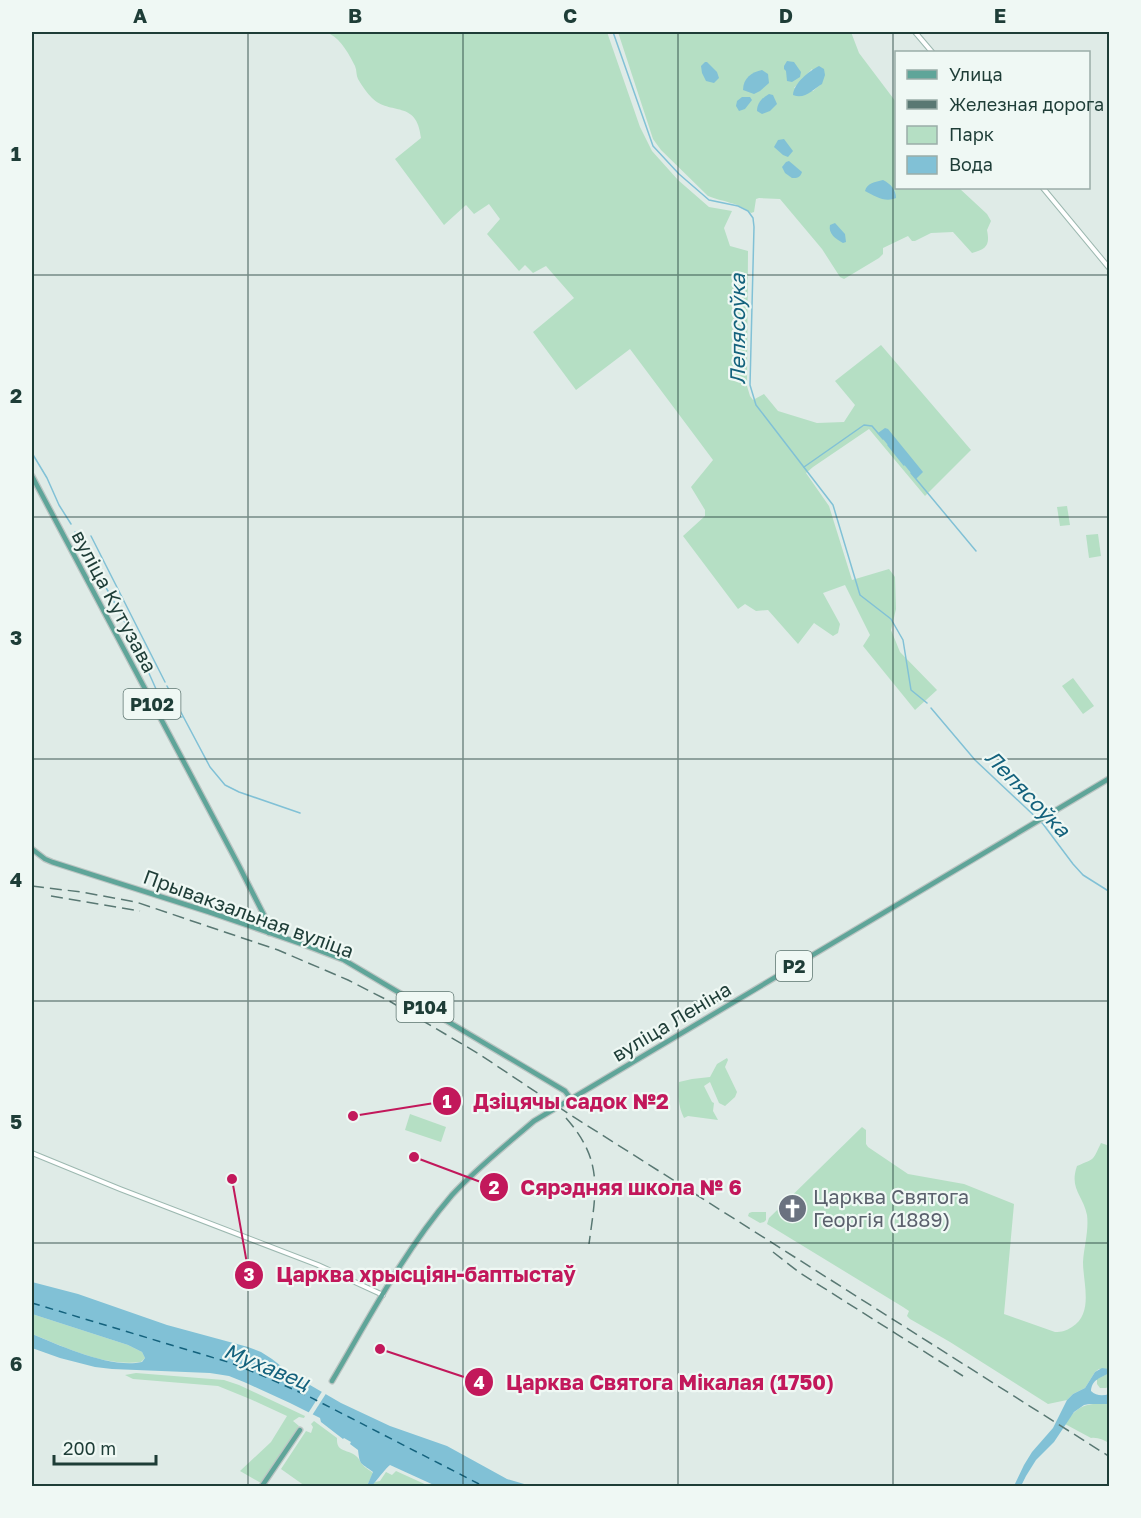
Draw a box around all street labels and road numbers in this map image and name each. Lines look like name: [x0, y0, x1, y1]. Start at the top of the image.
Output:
street label: вуліца Кутузава: [67, 526, 163, 676]
road number: Р102: [124, 689, 180, 719]
street label: Прывакзальная вуліца: [140, 864, 358, 962]
road number: Р2: [776, 951, 812, 981]
street label: вуліца Леніна: [607, 976, 735, 1066]
road number: Р104: [396, 992, 454, 1022]

